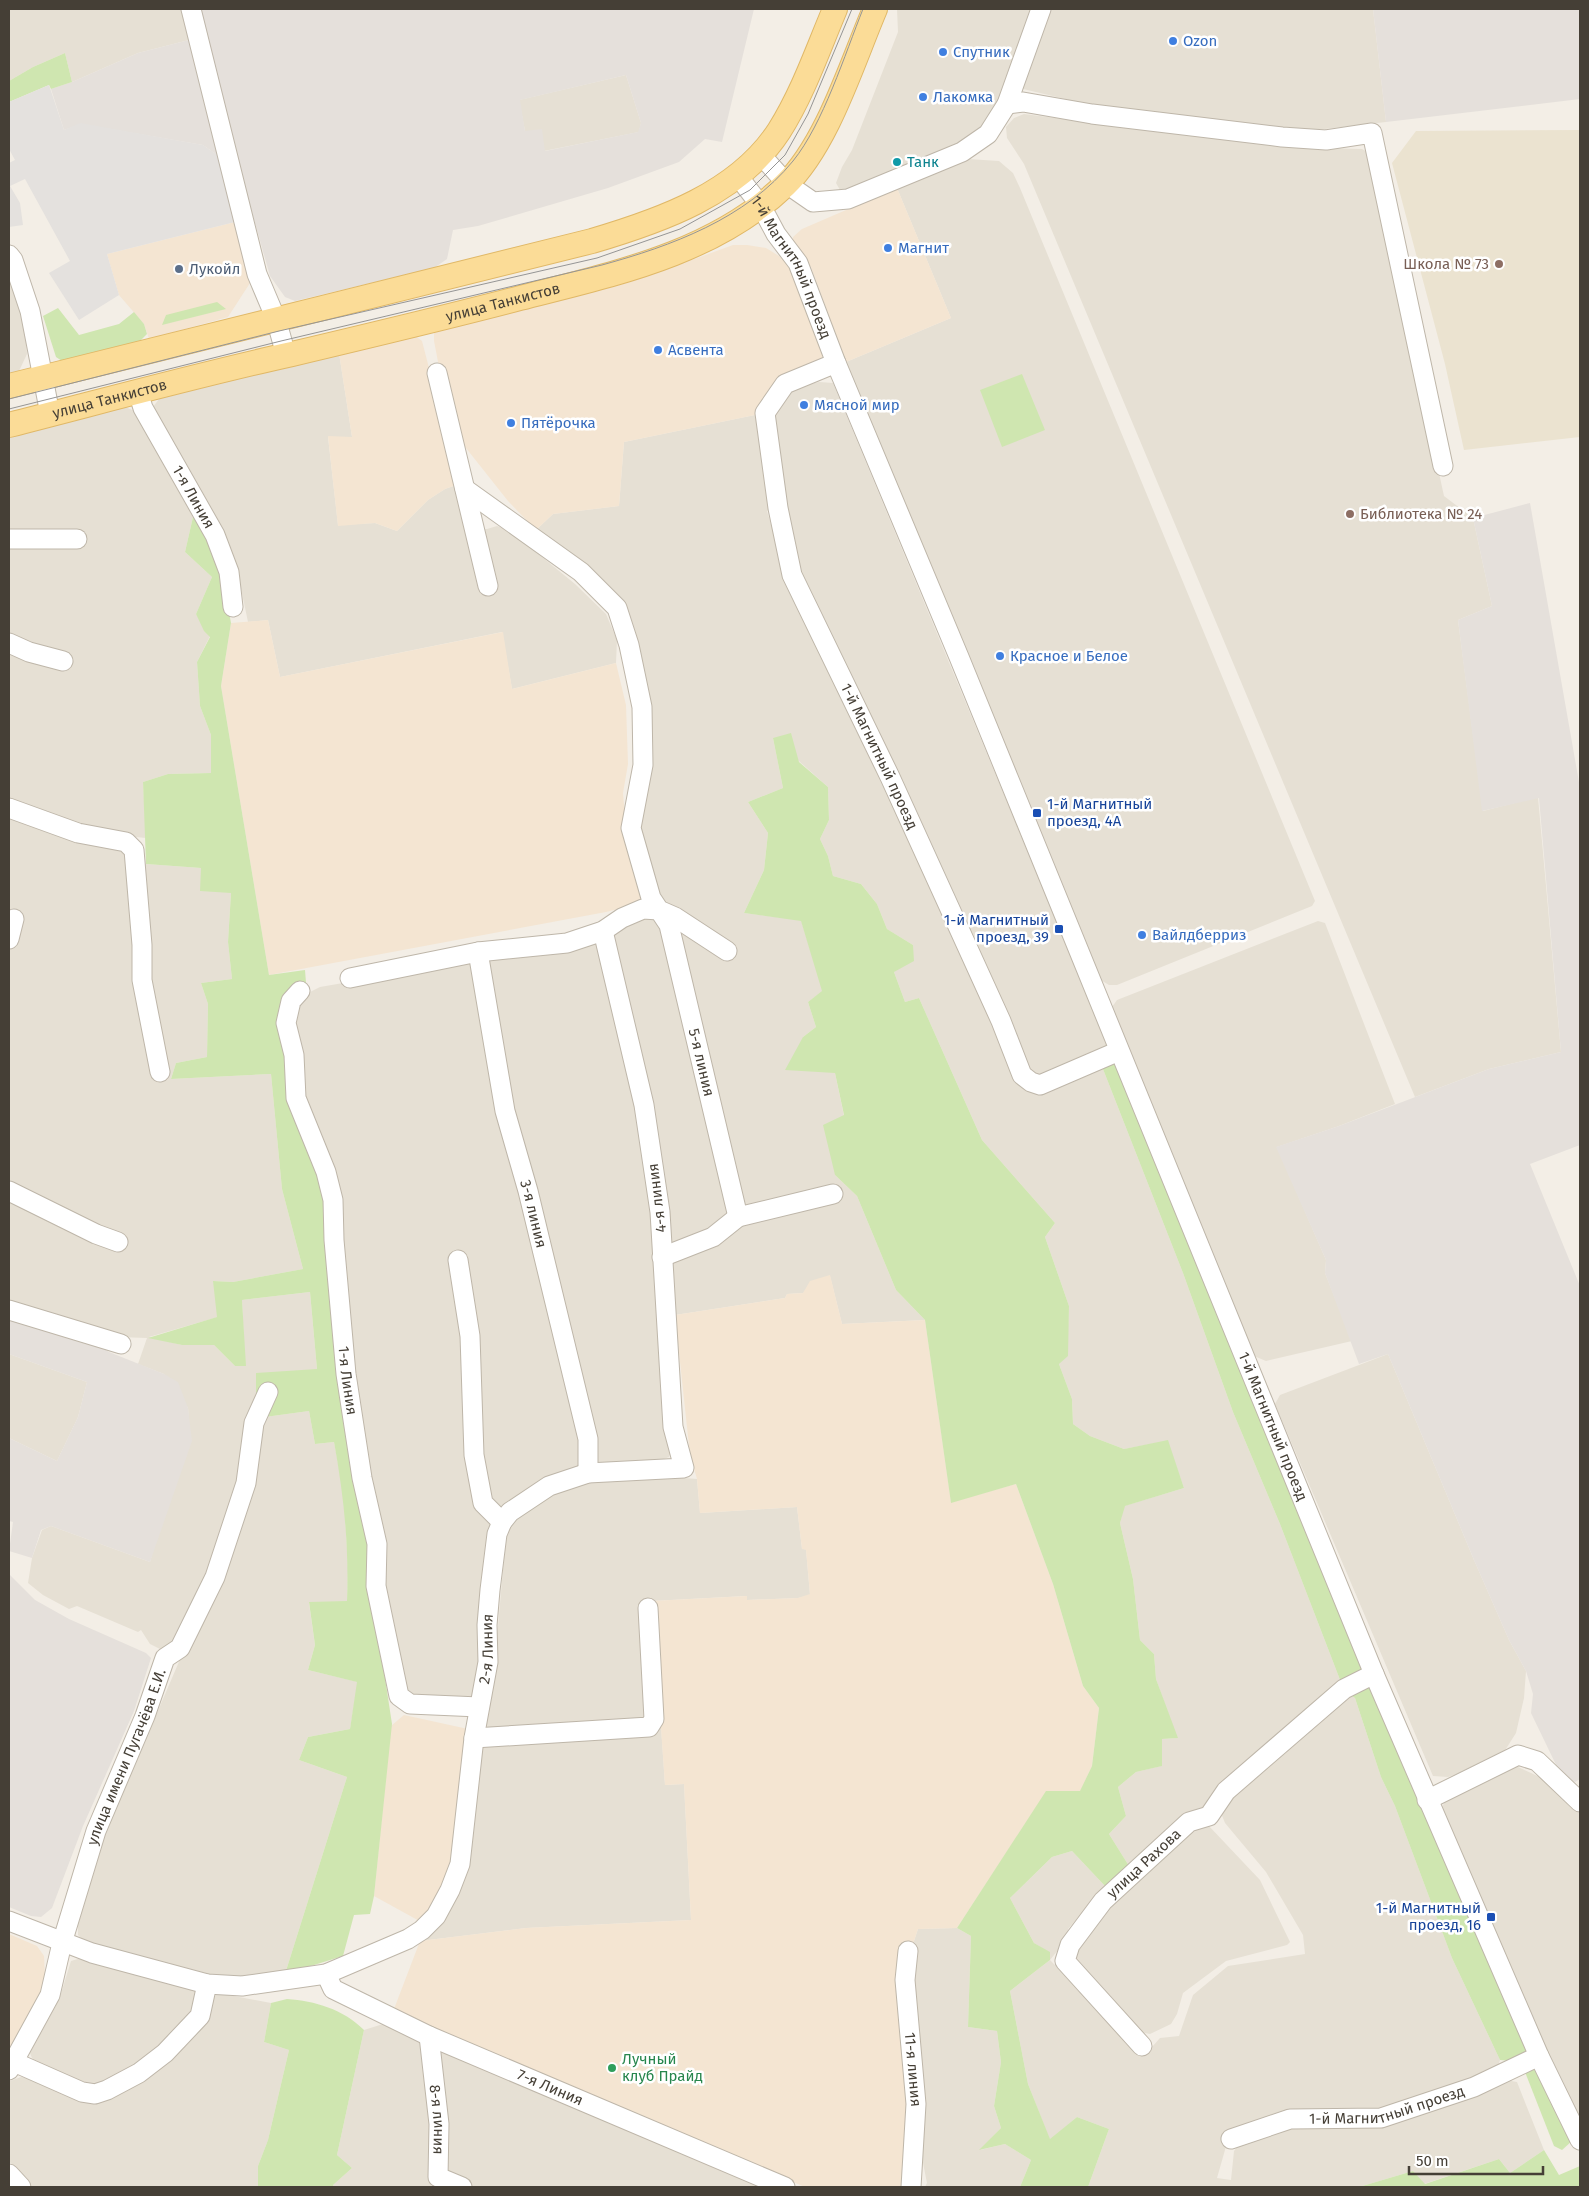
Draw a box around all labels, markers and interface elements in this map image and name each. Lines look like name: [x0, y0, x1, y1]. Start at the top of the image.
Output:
place label: Ozon: [1183, 32, 1217, 50]
marker: Ozon: [1167, 35, 1179, 47]
place label: Спутник: [953, 43, 1010, 61]
marker: Спутник: [937, 46, 949, 58]
place label: Лакомка: [933, 88, 993, 106]
marker: Лакомка: [917, 91, 929, 103]
place label: Танк: [907, 153, 939, 171]
marker: Танк: [891, 156, 903, 168]
street label: 1-й Магнитный проезд: [747, 192, 835, 341]
place label: Магнит: [898, 239, 949, 257]
marker: Магнит: [882, 242, 894, 254]
place label: Школа № 73: [1403, 255, 1489, 273]
marker: Школа № 73: [1493, 258, 1505, 270]
place label: Лукойл: [189, 260, 240, 278]
marker: Лукойл: [173, 263, 185, 275]
street label: улица Танкистов: [444, 279, 562, 326]
place label: Асвента: [668, 341, 724, 359]
marker: Асвента: [652, 344, 664, 356]
street label: улица Танкистов: [50, 375, 169, 422]
place label: Мясной мир: [814, 396, 900, 414]
marker: Мясной мир: [798, 399, 810, 411]
place label: Пятёрочка: [521, 414, 596, 432]
marker: Пятёрочка: [505, 417, 517, 429]
street label: 1-я Линия: [168, 462, 218, 532]
place label: Библиотека № 24: [1360, 505, 1482, 523]
marker: Библиотека № 24: [1344, 508, 1356, 520]
place label: Красное и Белое: [1010, 647, 1128, 665]
marker: Красное и Белое: [994, 650, 1006, 662]
street label: 1-й Магнитный проезд: [837, 680, 922, 832]
place label: 1-й Магнитный проезд, 4А: [1047, 795, 1152, 830]
marker: 1-й Магнитный проезд, 4А: [1031, 807, 1043, 819]
place label: 1-й Магнитный проезд, 39: [944, 911, 1049, 946]
marker: 1-й Магнитный проезд, 39: [1053, 923, 1065, 935]
place label: Вайлдберриз: [1152, 926, 1246, 944]
marker: Вайлдберриз: [1136, 929, 1148, 941]
street label: 5-я линия: [685, 1026, 718, 1098]
street label: 4-я линия: [644, 1162, 670, 1234]
street label: 3-я линия: [516, 1178, 550, 1250]
street label: 1-я Линия: [335, 1345, 361, 1416]
street label: 1-й Магнитный проезд: [1234, 1349, 1311, 1504]
street label: 2-я Линия: [475, 1613, 497, 1686]
street label: улица имени Пугачёва Е.И.: [83, 1666, 170, 1847]
street label: улица Рахова: [1103, 1825, 1185, 1902]
place label: 1-й Магнитный проезд, 16: [1376, 1899, 1481, 1934]
marker: 1-й Магнитный проезд, 16: [1485, 1911, 1497, 1923]
street label: 11-я линия: [901, 2031, 925, 2108]
place label: Лучный клуб Прайд: [622, 2050, 703, 2085]
marker: Лучный клуб Прайд: [606, 2062, 618, 2074]
street label: 7-я Линия: [514, 2065, 586, 2109]
street label: 1-й Магнитный проезд: [1309, 2082, 1467, 2128]
street label: 8-я линия: [426, 2084, 448, 2155]
scale bar: [1409, 2144, 1543, 2176]
text: 50 m: [1416, 2152, 1449, 2170]

